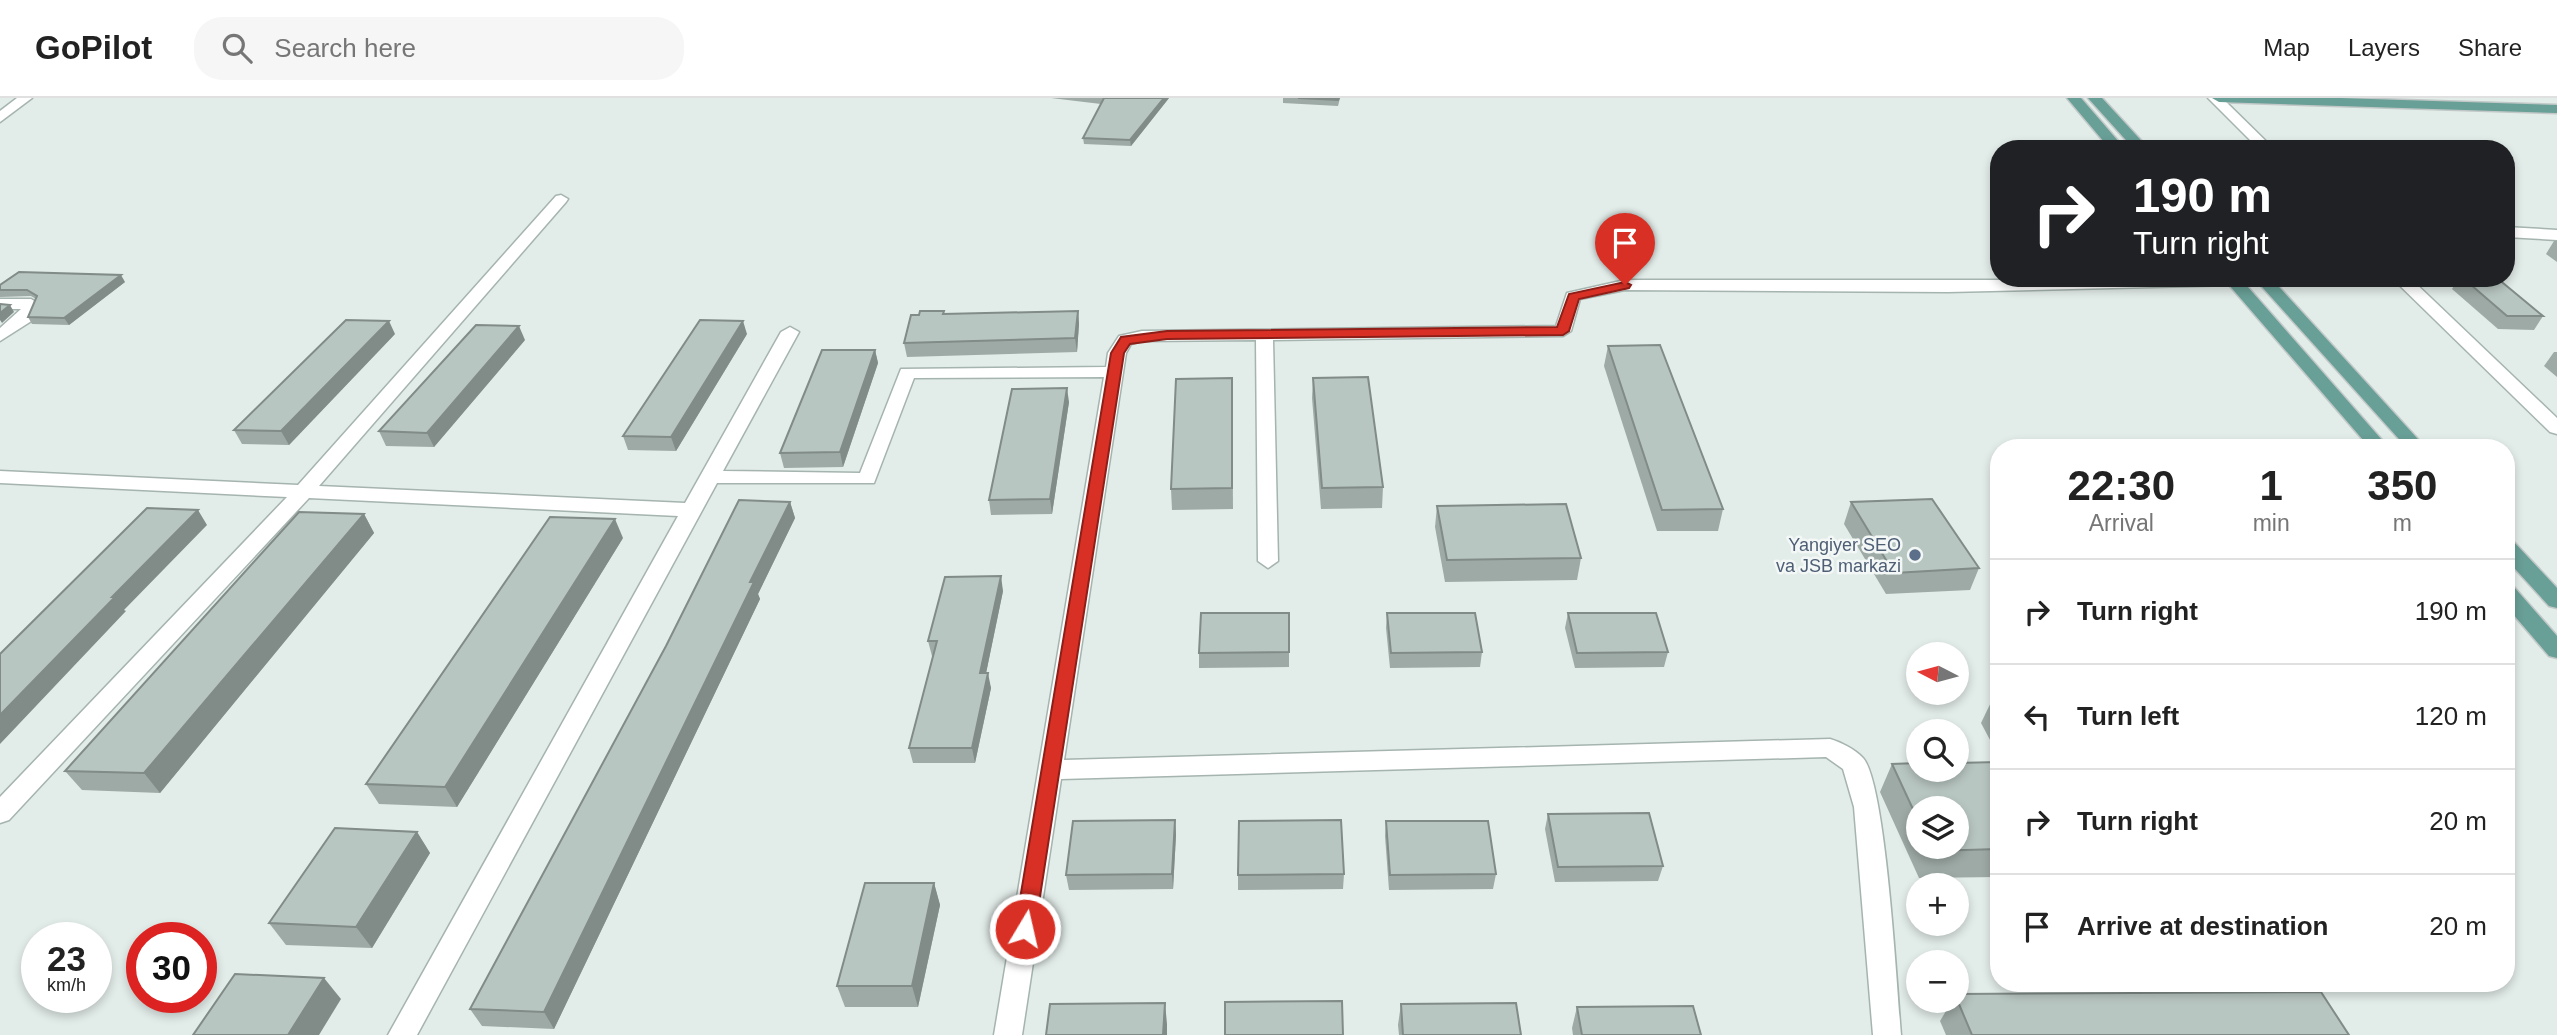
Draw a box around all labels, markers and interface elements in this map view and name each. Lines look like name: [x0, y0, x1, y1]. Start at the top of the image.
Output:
search box: [194, 17, 684, 80]
text: GoPilot: [35, 29, 152, 66]
icon: search: [218, 29, 256, 67]
text: Search here: [274, 33, 416, 63]
text: Map: [2263, 34, 2310, 61]
text: Layers: [2348, 34, 2420, 61]
text: Share: [2458, 34, 2522, 61]
icon: right: [2018, 168, 2109, 259]
text: 190 m: [2133, 168, 2272, 222]
pin: [1595, 213, 1655, 285]
icon: arrive: [1606, 224, 1644, 262]
text: Turn right: [2133, 225, 2269, 261]
text: 22:30: [2068, 462, 2175, 509]
text: 1: [2259, 462, 2283, 509]
text: 350: [2367, 462, 2437, 509]
text: Arrival: [2089, 510, 2154, 536]
text: min: [2253, 510, 2290, 536]
text: m: [2393, 510, 2412, 536]
place label: Yangiyer SEO va JSB markazi: [1776, 535, 1901, 576]
marker: Yangiyer SEO va JSB markazi: [1907, 547, 1923, 563]
icon: right: [2018, 593, 2056, 631]
text: Turn right: [2077, 596, 2198, 626]
text: 190 m: [2415, 596, 2487, 626]
north arrow: [1906, 642, 1969, 705]
map controls: [1906, 642, 1969, 1013]
icon: left: [2018, 698, 2056, 736]
text: Turn left: [2077, 701, 2179, 731]
text: 120 m: [2415, 701, 2487, 731]
button: search: [1906, 719, 1969, 782]
button: layers: [1906, 796, 1969, 859]
icon: right: [2018, 803, 2056, 841]
text: Turn right: [2077, 806, 2198, 836]
text: 20 m: [2429, 806, 2487, 836]
button: +: [1906, 873, 1969, 936]
position arrow: [988, 892, 1062, 966]
icon: arrive: [2018, 908, 2056, 946]
text: Arrive at destination: [2077, 911, 2328, 941]
text: 20 m: [2429, 911, 2487, 941]
speed limit sign: 30: [126, 922, 217, 1013]
text: 23: [47, 939, 86, 978]
button: −: [1906, 950, 1969, 1013]
text: km/h: [47, 975, 86, 995]

